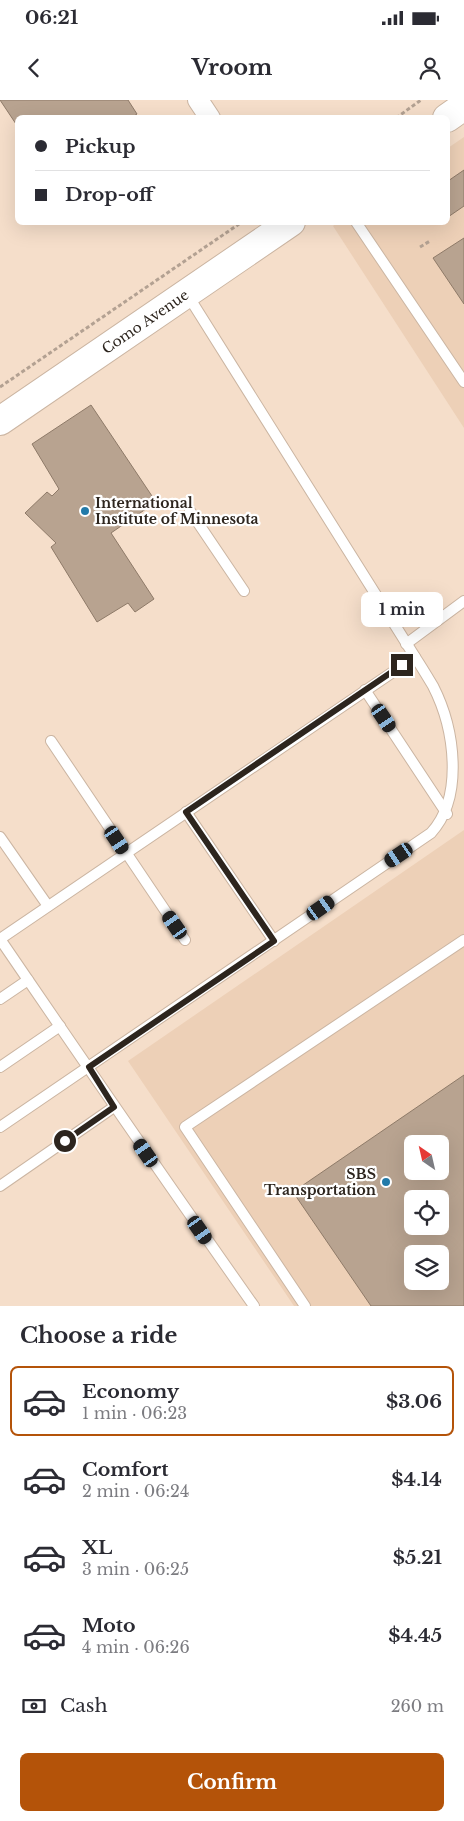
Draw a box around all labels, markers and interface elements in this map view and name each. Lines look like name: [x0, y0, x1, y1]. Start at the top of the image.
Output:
text: 06:21: [25, 6, 78, 29]
icon: back: [20, 54, 48, 82]
text: Vroom: [192, 54, 272, 81]
icon: person: [416, 54, 444, 82]
text: Pickup: [65, 135, 136, 158]
text: Drop-off: [65, 183, 154, 206]
street label: Como Avenue: [98, 286, 192, 358]
place label: International Institute of Minnesota: [95, 494, 259, 528]
marker: International Institute of Minnesota: [79, 505, 91, 517]
callout: 1 min: [361, 592, 443, 628]
text: 1 min: [379, 599, 425, 619]
route end: [391, 654, 413, 676]
car: [369, 701, 398, 735]
car: [102, 823, 131, 857]
car: [382, 840, 415, 870]
car: [304, 893, 337, 923]
car: [160, 908, 189, 942]
route start: [54, 1130, 76, 1152]
north arrow: [404, 1135, 449, 1180]
map controls: [404, 1135, 449, 1290]
car: [131, 1136, 160, 1170]
place label: SBS Transportation: [264, 1165, 376, 1199]
marker: SBS Transportation: [380, 1176, 392, 1188]
button: locate: [404, 1190, 449, 1235]
car: [185, 1213, 214, 1247]
button: layers: [404, 1245, 449, 1290]
text: Choose a ride: [20, 1322, 177, 1349]
icon: car: [22, 1379, 67, 1424]
text: Economy: [82, 1380, 179, 1403]
text: $3.06: [386, 1390, 442, 1413]
text: 1 min · 06:23: [82, 1403, 187, 1423]
icon: car: [22, 1457, 67, 1502]
text: Comfort: [82, 1458, 169, 1481]
text: $4.14: [391, 1468, 442, 1491]
text: 2 min · 06:24: [82, 1481, 189, 1501]
icon: car: [22, 1535, 67, 1580]
text: XL: [82, 1536, 112, 1559]
text: $5.21: [393, 1546, 442, 1569]
text: 3 min · 06:25: [82, 1559, 189, 1579]
icon: car: [22, 1613, 67, 1658]
text: Moto: [82, 1614, 136, 1637]
text: $4.45: [388, 1624, 442, 1647]
text: 4 min · 06:26: [82, 1637, 190, 1657]
icon: cash: [20, 1692, 48, 1720]
text: Cash: [60, 1694, 107, 1717]
text: 260 m: [391, 1696, 444, 1716]
button: Confirm: [20, 1753, 444, 1811]

